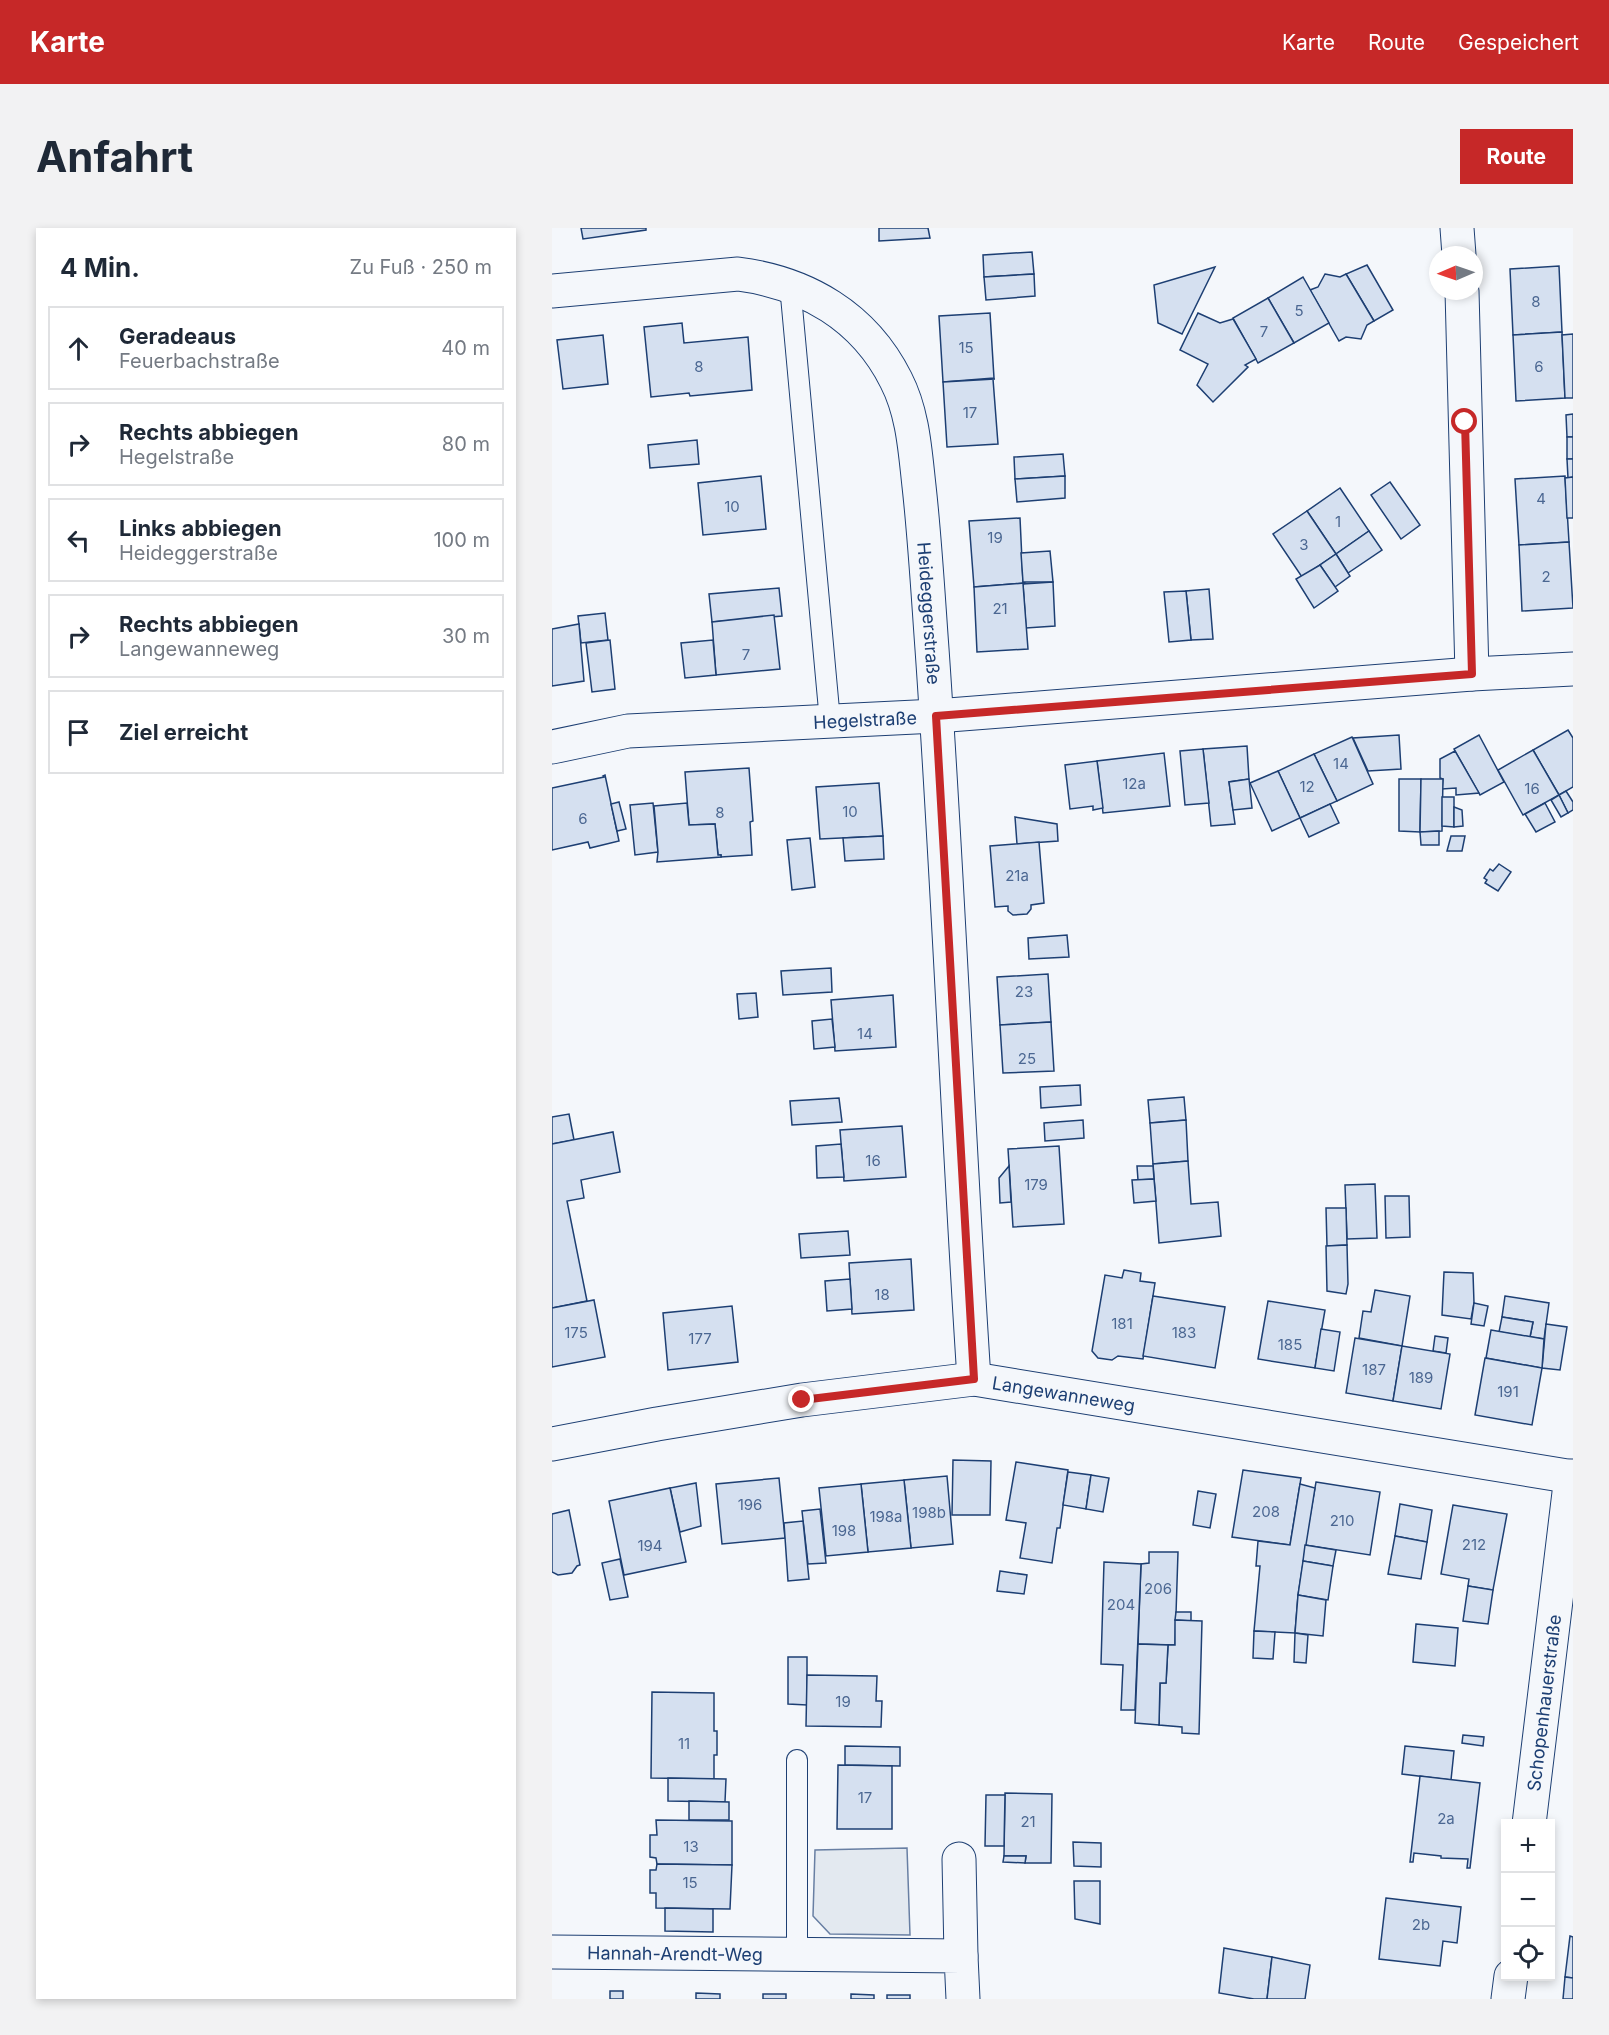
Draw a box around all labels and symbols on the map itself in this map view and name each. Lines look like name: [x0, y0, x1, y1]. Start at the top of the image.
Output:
north arrow: [1429, 246, 1483, 300]
house number: 8: [1531, 292, 1541, 311]
house number: 5: [1294, 301, 1304, 320]
house number: 7: [1260, 322, 1268, 341]
house number: 15: [958, 338, 974, 357]
house number: 8: [694, 357, 704, 376]
house number: 6: [1534, 357, 1544, 376]
house number: 17: [963, 403, 977, 422]
route start: [1451, 408, 1477, 434]
house number: 4: [1536, 489, 1546, 508]
house number: 10: [724, 497, 740, 516]
house number: 1: [1335, 512, 1341, 531]
house number: 19: [987, 528, 1003, 547]
house number: 3: [1299, 535, 1309, 554]
street label: Heideggerstraße: [914, 541, 945, 685]
house number: 2: [1541, 567, 1551, 586]
house number: 21: [992, 599, 1008, 618]
house number: 7: [742, 645, 750, 664]
street label: Hegelstraße: [813, 706, 917, 732]
house number: 14: [1333, 754, 1349, 773]
house number: 12a: [1122, 774, 1146, 793]
house number: 12: [1299, 777, 1315, 796]
house number: 16: [1524, 779, 1540, 798]
house number: 10: [842, 802, 858, 821]
house number: 8: [715, 803, 725, 822]
house number: 6: [578, 809, 588, 828]
house number: 21a: [1005, 866, 1029, 885]
house number: 23: [1015, 982, 1033, 1001]
house number: 14: [857, 1024, 873, 1043]
house number: 25: [1018, 1049, 1036, 1068]
house number: 16: [865, 1151, 881, 1170]
house number: 179: [1024, 1175, 1048, 1194]
house number: 18: [874, 1285, 890, 1304]
house number: 181: [1111, 1314, 1133, 1333]
house number: 175: [564, 1323, 588, 1342]
house number: 183: [1172, 1323, 1196, 1342]
house number: 177: [688, 1329, 712, 1348]
house number: 185: [1278, 1335, 1302, 1354]
house number: 187: [1362, 1360, 1386, 1379]
house number: 189: [1409, 1368, 1433, 1387]
street label: Langewanneweg: [991, 1372, 1137, 1416]
house number: 191: [1497, 1382, 1519, 1401]
route end: [788, 1386, 814, 1412]
house number: 196: [738, 1495, 762, 1514]
house number: 208: [1252, 1502, 1280, 1521]
house number: 198b: [912, 1503, 946, 1522]
house number: 198a: [869, 1507, 903, 1526]
house number: 210: [1330, 1511, 1354, 1530]
house number: 198: [832, 1521, 856, 1540]
house number: 212: [1462, 1535, 1486, 1554]
house number: 194: [637, 1536, 663, 1555]
house number: 206: [1144, 1579, 1172, 1598]
house number: 204: [1107, 1595, 1135, 1614]
street label: Schopenhauerstraße: [1523, 1613, 1565, 1793]
house number: 19: [835, 1692, 851, 1711]
house number: 11: [678, 1734, 690, 1753]
house number: 17: [858, 1788, 872, 1807]
house number: 2a: [1437, 1809, 1455, 1828]
house number: 21: [1020, 1812, 1036, 1831]
house number: 13: [683, 1837, 699, 1856]
house number: 15: [682, 1873, 698, 1892]
house number: 2b: [1412, 1915, 1430, 1934]
street label: Hannah-Arendt-Weg: [587, 1942, 763, 1965]

